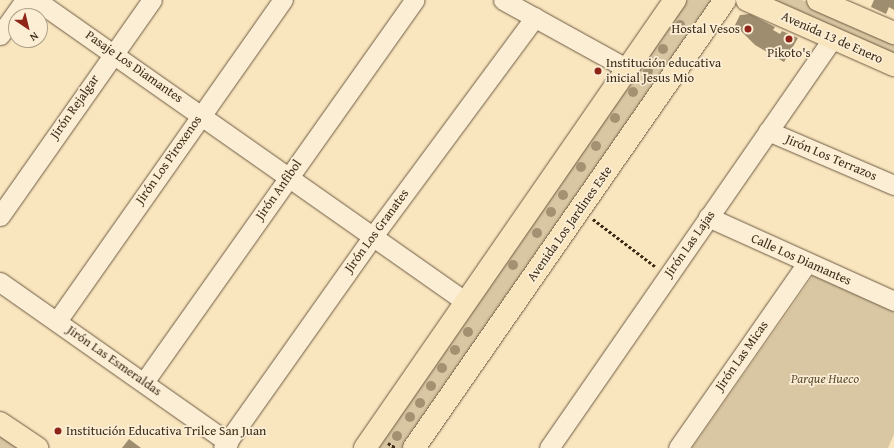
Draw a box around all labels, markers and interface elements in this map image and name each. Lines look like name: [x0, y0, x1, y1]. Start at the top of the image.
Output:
north arrow: [8, 8, 48, 48]
street label: Avenida 13 de Enero: [779, 9, 885, 67]
place label: Hostal Vesos: [672, 21, 740, 37]
marker: Hostal Vesos: [743, 24, 753, 34]
street label: Pasaje Los Diamantes: [82, 27, 186, 107]
text: N: [27, 28, 42, 46]
marker: Pikoto's: [784, 34, 794, 44]
place label: Pikoto's: [767, 45, 811, 61]
place label: Institución educativa inicial Jesus Mio: [606, 56, 721, 87]
marker: Institución educativa inicial Jesus Mio: [593, 66, 603, 76]
street label: Jirón Rejalgar: [47, 72, 103, 142]
street label: Jirón Los Piroxenos: [133, 113, 205, 207]
street label: Jirón Los Terrazos: [783, 132, 879, 184]
street label: Jirón Anfibol: [253, 157, 305, 223]
street label: Avenida Los Jardines Este: [524, 163, 616, 285]
street label: Jirón Los Granates: [342, 186, 412, 276]
street label: Jirón Las Lajas: [661, 208, 719, 280]
street label: Calle Los Diamantes: [748, 231, 854, 289]
street label: Jirón Las Micas: [712, 318, 772, 394]
street label: Jirón Las Esmeraldas: [64, 322, 164, 400]
park label: Parque Hueco: [791, 371, 859, 387]
place label: Institución Educativa Trilce San Juan: [66, 423, 266, 439]
marker: Institución Educativa Trilce San Juan: [53, 426, 63, 436]

